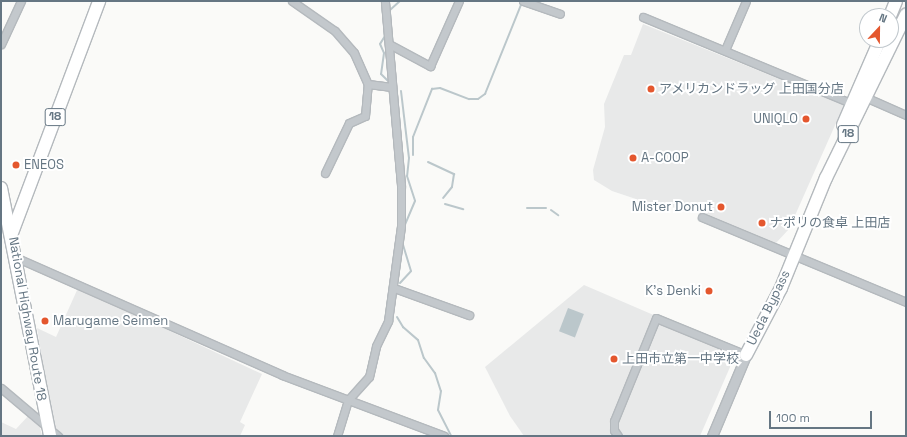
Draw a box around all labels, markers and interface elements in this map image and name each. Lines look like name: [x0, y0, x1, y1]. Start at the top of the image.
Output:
north arrow: [859, 8, 899, 48]
text: N: [877, 10, 889, 26]
place label: アメリカンドラッグ 上田国分店: [659, 81, 844, 97]
marker: アメリカンドラッグ 上田国分店: [646, 84, 656, 94]
road number: 18: [44, 107, 66, 127]
place label: UNIQLO: [753, 111, 798, 127]
marker: UNIQLO: [801, 114, 811, 124]
road number: 18: [837, 124, 859, 144]
place label: A-COOP: [641, 150, 688, 166]
marker: A-COOP: [628, 153, 638, 163]
place label: ENEOS: [24, 157, 64, 173]
marker: ENEOS: [11, 160, 21, 170]
place label: Mister Donut: [632, 199, 713, 215]
marker: Mister Donut: [716, 202, 726, 212]
place label: ナポリの食卓 上田店: [770, 215, 890, 231]
marker: ナポリの食卓 上田店: [757, 218, 767, 228]
street label: National Highway Route 18: [5, 236, 49, 402]
street label: Ueda Bypass: [744, 268, 794, 348]
place label: K's Denki: [645, 283, 701, 299]
marker: K's Denki: [704, 286, 714, 296]
place label: Marugame Seimen: [53, 313, 168, 329]
marker: Marugame Seimen: [40, 316, 50, 326]
place label: 上田市立第一中学校: [622, 351, 739, 367]
marker: 上田市立第一中学校: [609, 354, 619, 364]
scale bar: [771, 403, 874, 429]
text: 100 m: [776, 410, 810, 426]

